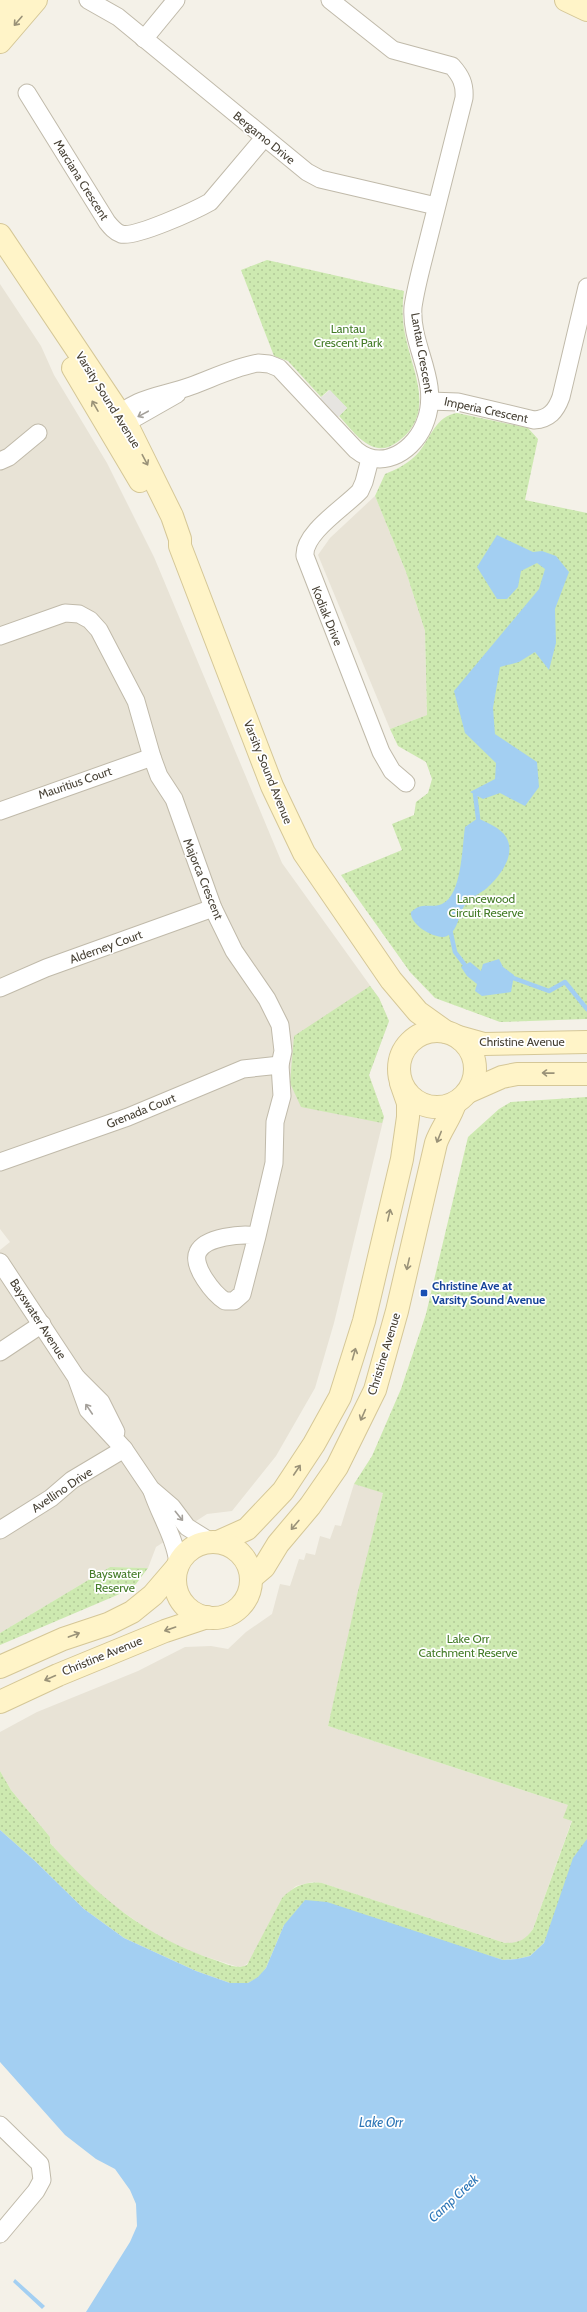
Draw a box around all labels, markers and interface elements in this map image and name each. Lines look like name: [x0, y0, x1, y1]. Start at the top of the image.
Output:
one-way arrow: [13, 15, 22, 26]
street label: Bergamo Drive: [230, 108, 298, 167]
street label: Marciana Crescent: [51, 137, 112, 223]
street label: Lantau Crescent: [408, 312, 437, 394]
park label: Lantau Crescent Park: [314, 321, 383, 350]
street label: Varsity Sound Avenue: [73, 349, 144, 451]
street label: Imperia Crescent: [443, 393, 529, 426]
one-way arrow: [90, 400, 98, 412]
one-way arrow: [137, 411, 149, 418]
one-way arrow: [142, 454, 149, 466]
street label: Kodiak Drive: [309, 584, 346, 648]
street label: Varsity Sound Avenue: [241, 718, 296, 826]
street label: Mauritius Court: [36, 763, 113, 802]
street label: Majorca Crescent: [180, 836, 227, 922]
park label: Lancewood Circuit Reserve: [449, 891, 523, 920]
street label: Alderney Court: [67, 926, 144, 967]
street label: Christine Avenue: [479, 1034, 565, 1049]
one-way arrow: [542, 1069, 555, 1077]
street label: Grenada Court: [104, 1090, 178, 1131]
one-way arrow: [434, 1131, 442, 1143]
one-way arrow: [386, 1208, 393, 1221]
one-way arrow: [403, 1257, 411, 1270]
street label: Bayswater Avenue: [7, 1276, 70, 1362]
place label: Christine Ave at Varsity Sound Avenue: [432, 1278, 545, 1307]
marker: Christine Ave at Varsity Sound Avenue: [419, 1288, 429, 1298]
street label: Christine Avenue: [364, 1311, 403, 1397]
one-way arrow: [351, 1348, 358, 1361]
one-way arrow: [85, 1404, 93, 1415]
one-way arrow: [359, 1408, 366, 1420]
street label: Avellino Drive: [28, 1464, 95, 1515]
one-way arrow: [293, 1465, 301, 1476]
one-way arrow: [174, 1511, 183, 1522]
one-way arrow: [290, 1519, 299, 1530]
park label: Bayswater Reserve: [89, 1566, 141, 1595]
one-way arrow: [165, 1626, 177, 1634]
one-way arrow: [68, 1631, 80, 1639]
park label: Lake Orr Catchment Reserve: [418, 1631, 518, 1660]
street label: Christine Avenue: [59, 1633, 144, 1678]
one-way arrow: [44, 1675, 56, 1682]
water label: Lake Orr: [359, 2114, 404, 2130]
water label: Camp Creek: [425, 2170, 482, 2225]

